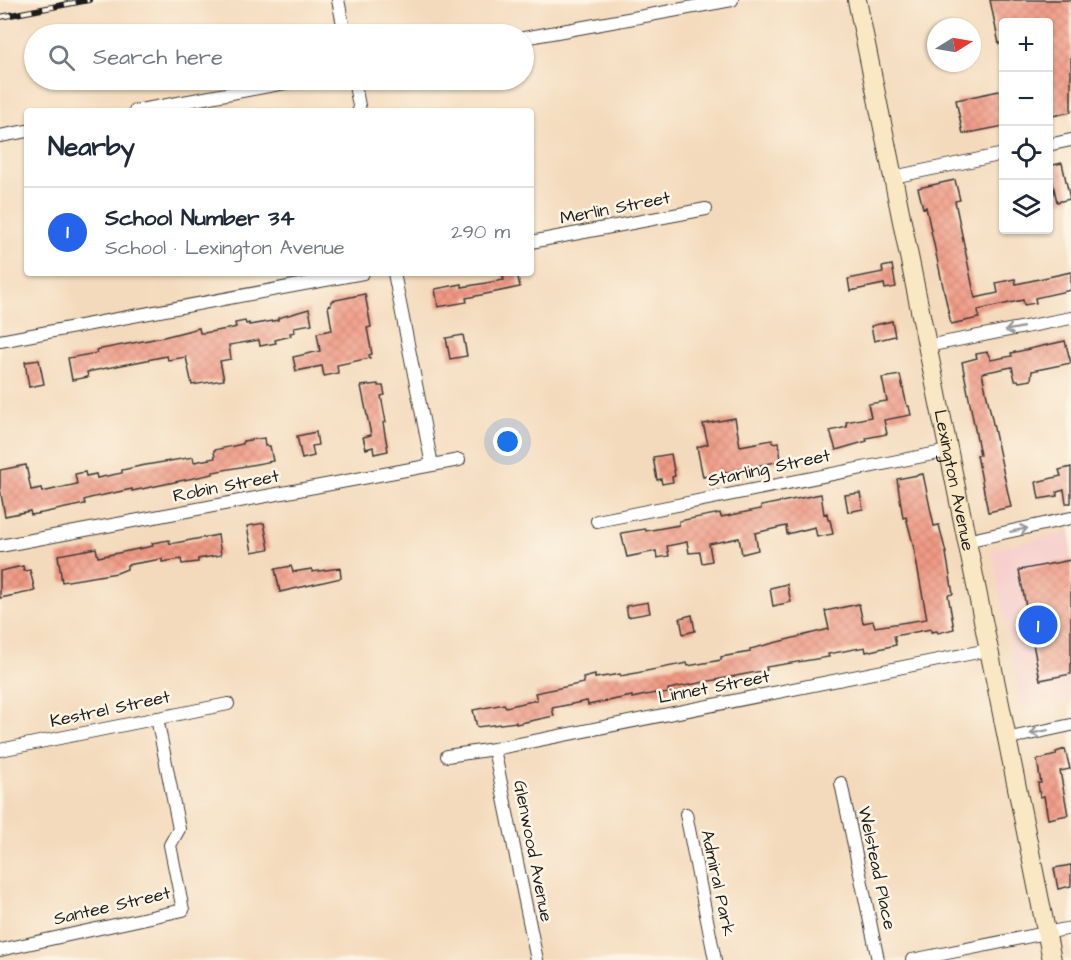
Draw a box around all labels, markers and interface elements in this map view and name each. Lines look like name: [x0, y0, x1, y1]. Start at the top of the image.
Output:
north arrow: [927, 18, 981, 72]
map controls: [999, 18, 1053, 234]
button: +: [999, 18, 1053, 72]
search box: [24, 24, 534, 90]
icon: search: [45, 41, 78, 74]
text: Search here: [93, 42, 223, 73]
button: −: [999, 72, 1053, 126]
button: locate: [999, 126, 1053, 180]
text: Nearby: [48, 129, 135, 165]
button: layers: [999, 180, 1053, 234]
street label: Merlin Street: [558, 185, 673, 231]
text: School Number 34: [105, 203, 294, 234]
text: 1: [66, 218, 69, 246]
text: 290 m: [451, 218, 510, 246]
text: School · Lexington Avenue: [105, 234, 345, 262]
one-way arrow: [1004, 324, 1024, 335]
street label: Lexington Avenue: [928, 407, 981, 553]
your location: [493, 427, 522, 456]
street label: Starling Street: [706, 443, 833, 494]
street label: Robin Street: [171, 463, 282, 509]
one-way arrow: [1009, 523, 1028, 535]
pin: 1: [1018, 602, 1058, 648]
street label: Linnet Street: [656, 664, 773, 710]
street label: Kestrel Street: [48, 684, 173, 734]
one-way arrow: [1029, 726, 1048, 738]
street label: Glenwood Avenue: [507, 778, 559, 924]
street label: Welstead Place: [852, 804, 902, 932]
street label: Admiral Park: [695, 827, 741, 939]
street label: Santee Street: [51, 880, 174, 932]

